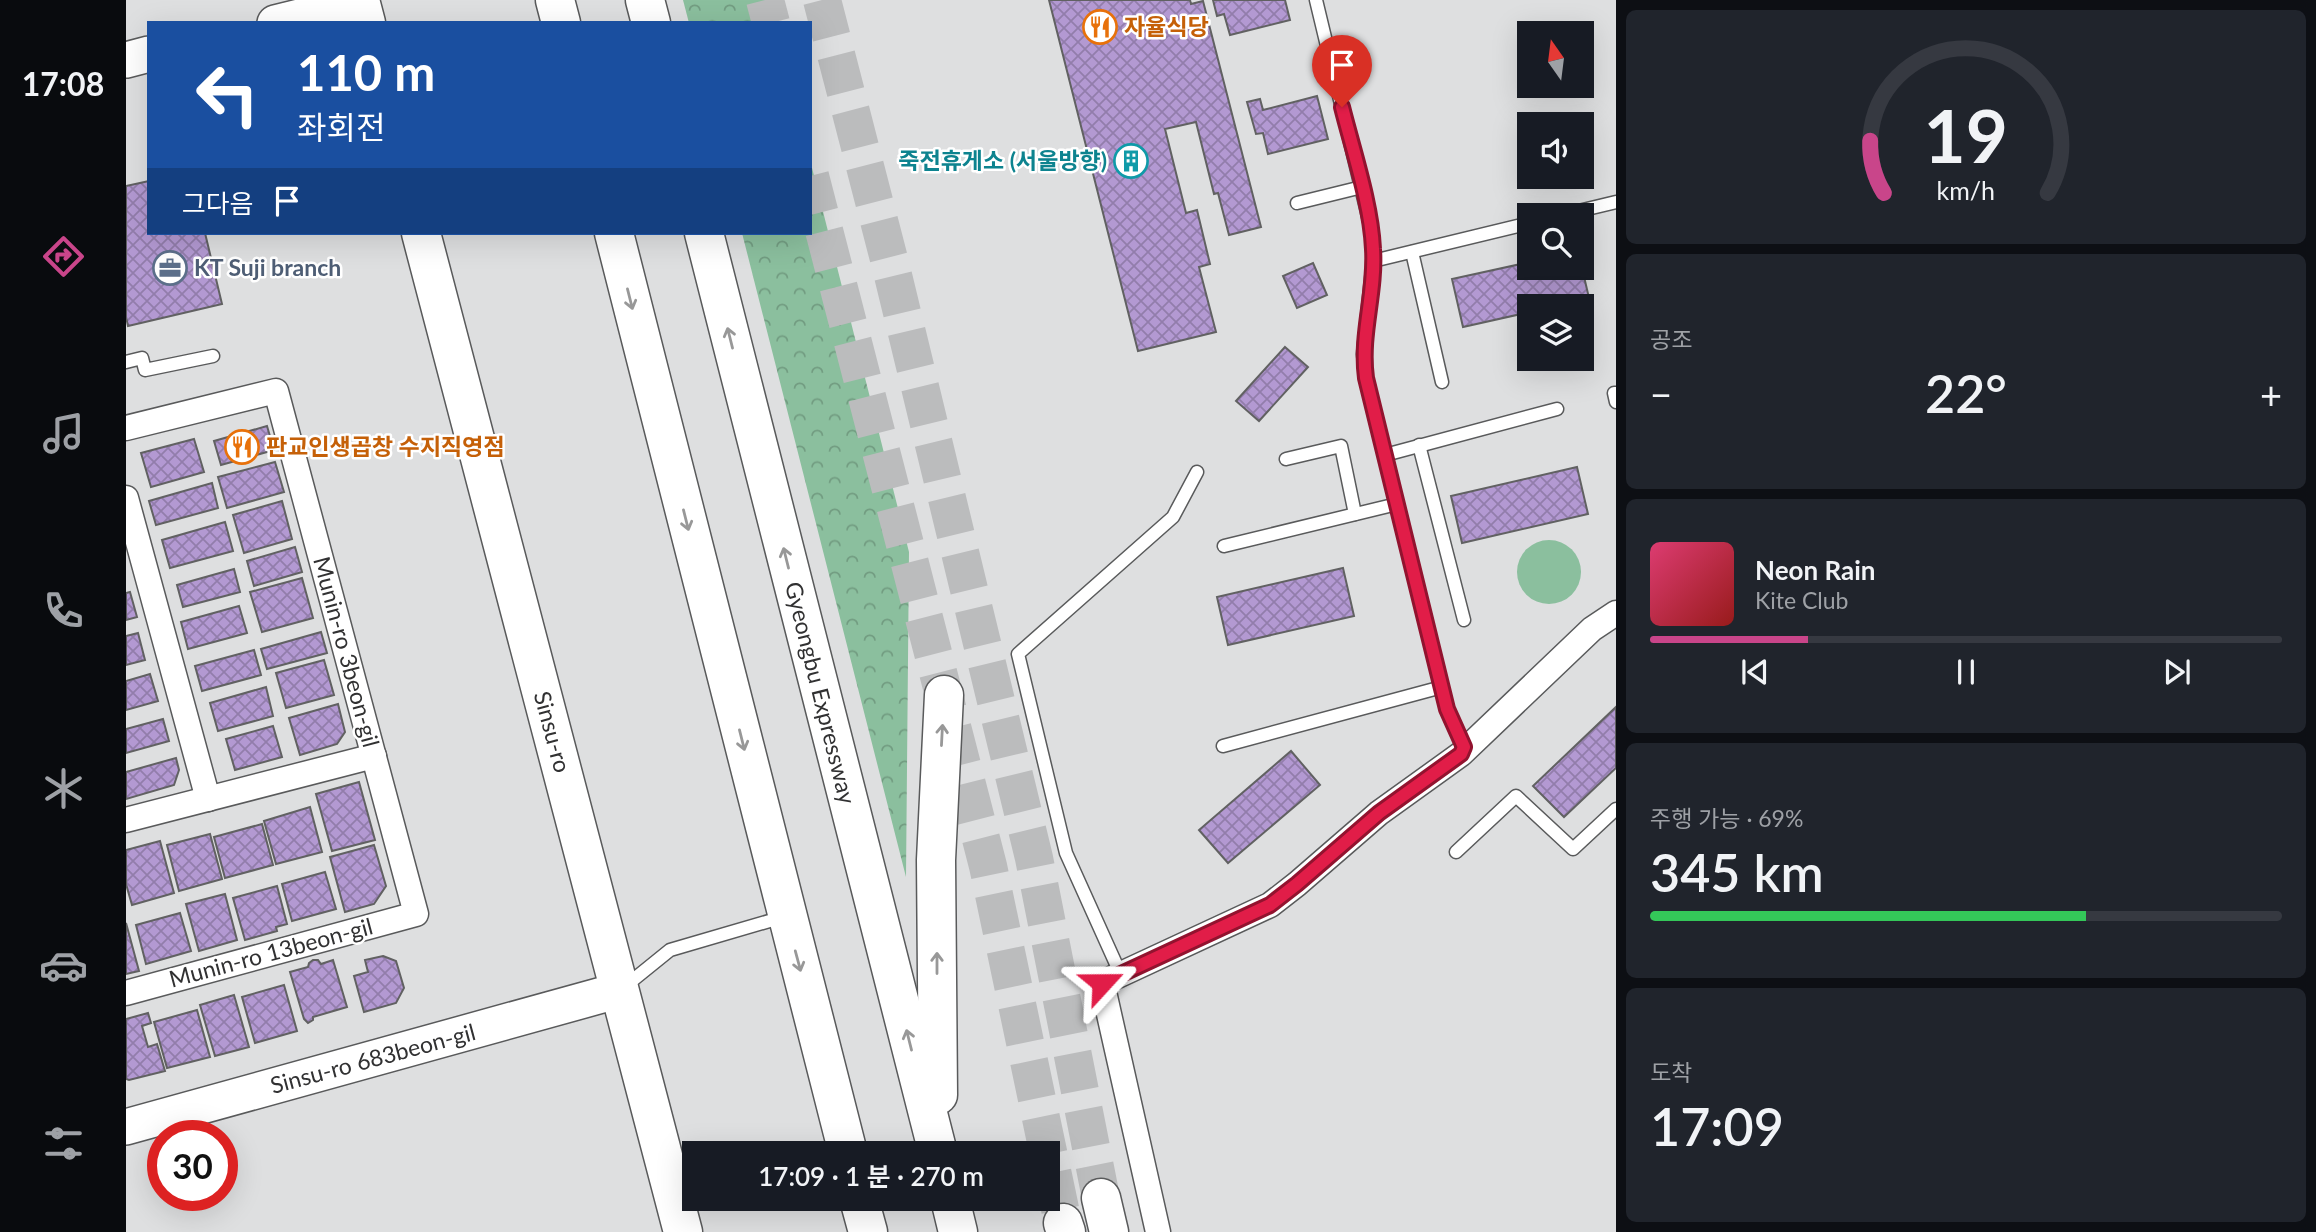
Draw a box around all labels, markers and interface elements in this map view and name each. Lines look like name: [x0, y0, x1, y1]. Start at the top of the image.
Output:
restaurant icon: 자율식당: [1081, 8, 1119, 46]
place label: 자율식당: [1124, 12, 1209, 40]
north arrow: [1517, 21, 1594, 98]
map controls: [1517, 21, 1594, 371]
pin: [1312, 35, 1372, 107]
text: 110 m: [297, 43, 435, 101]
icon: arrive: [1323, 46, 1361, 84]
icon: left: [182, 49, 273, 140]
text: 17:08: [22, 64, 104, 103]
text: 19: [1924, 92, 2008, 180]
text: 좌회전: [297, 107, 385, 146]
button: sound: [1517, 112, 1594, 189]
building icon: 죽전휴게소 (서울방향): [1112, 142, 1150, 180]
place label: 죽전휴게소 (서울방향): [898, 146, 1107, 174]
text: km/h: [1937, 175, 1995, 205]
icon: arrive: [268, 182, 306, 220]
text: 그다음: [182, 187, 254, 219]
button: search: [1517, 203, 1594, 280]
icon: directions: [39, 232, 88, 281]
office icon: KT Suji branch: [151, 249, 189, 287]
place label: KT Suji branch: [194, 253, 341, 281]
one-way arrow: [624, 287, 637, 310]
button: layers: [1517, 294, 1594, 371]
text: 공조: [1650, 325, 1692, 353]
one-way arrow: [723, 327, 736, 349]
text: 22°: [1925, 362, 2007, 424]
text: −: [1650, 371, 1672, 417]
text: +: [2260, 371, 2282, 417]
icon: music: [39, 409, 88, 458]
restaurant icon: 판교인생곱창 수지직영점: [223, 428, 261, 466]
place label: 판교인생곱창 수지직영점: [266, 432, 504, 460]
one-way arrow: [680, 508, 693, 530]
one-way arrow: [779, 547, 792, 570]
street label: Munin-ro 3beon-gil: [308, 553, 386, 750]
text: Neon Rain: [1755, 554, 1875, 586]
street label: Gyeongbu Expressway: [780, 579, 862, 807]
icon: phone: [39, 586, 88, 635]
text: Kite Club: [1755, 586, 1848, 614]
icon: previous: [1736, 653, 1774, 691]
icon: pause: [1947, 653, 1985, 691]
icon: next: [2158, 653, 2196, 691]
street label: Sinsu-ro: [529, 688, 577, 775]
one-way arrow: [936, 724, 949, 747]
one-way arrow: [736, 728, 749, 751]
icon: climate: [39, 764, 88, 813]
text: 주행 가능 · 69%: [1650, 804, 1803, 832]
text: 345 km: [1650, 841, 1824, 903]
street label: Munin-ro 13beon-gil: [166, 911, 376, 993]
icon: car: [39, 941, 88, 990]
position arrow: [1065, 946, 1139, 1020]
one-way arrow: [792, 949, 805, 971]
one-way arrow: [930, 951, 944, 974]
street label: Sinsu-ro 683beon-gil: [267, 1017, 478, 1099]
one-way arrow: [902, 1029, 915, 1052]
text: 도착: [1650, 1058, 1692, 1086]
text: 17:09: [1650, 1095, 1784, 1157]
icon: filters: [39, 1119, 88, 1168]
speed limit sign: 30: [147, 1120, 238, 1211]
text: 17:09 · 1 분 · 270 m: [758, 1160, 984, 1192]

